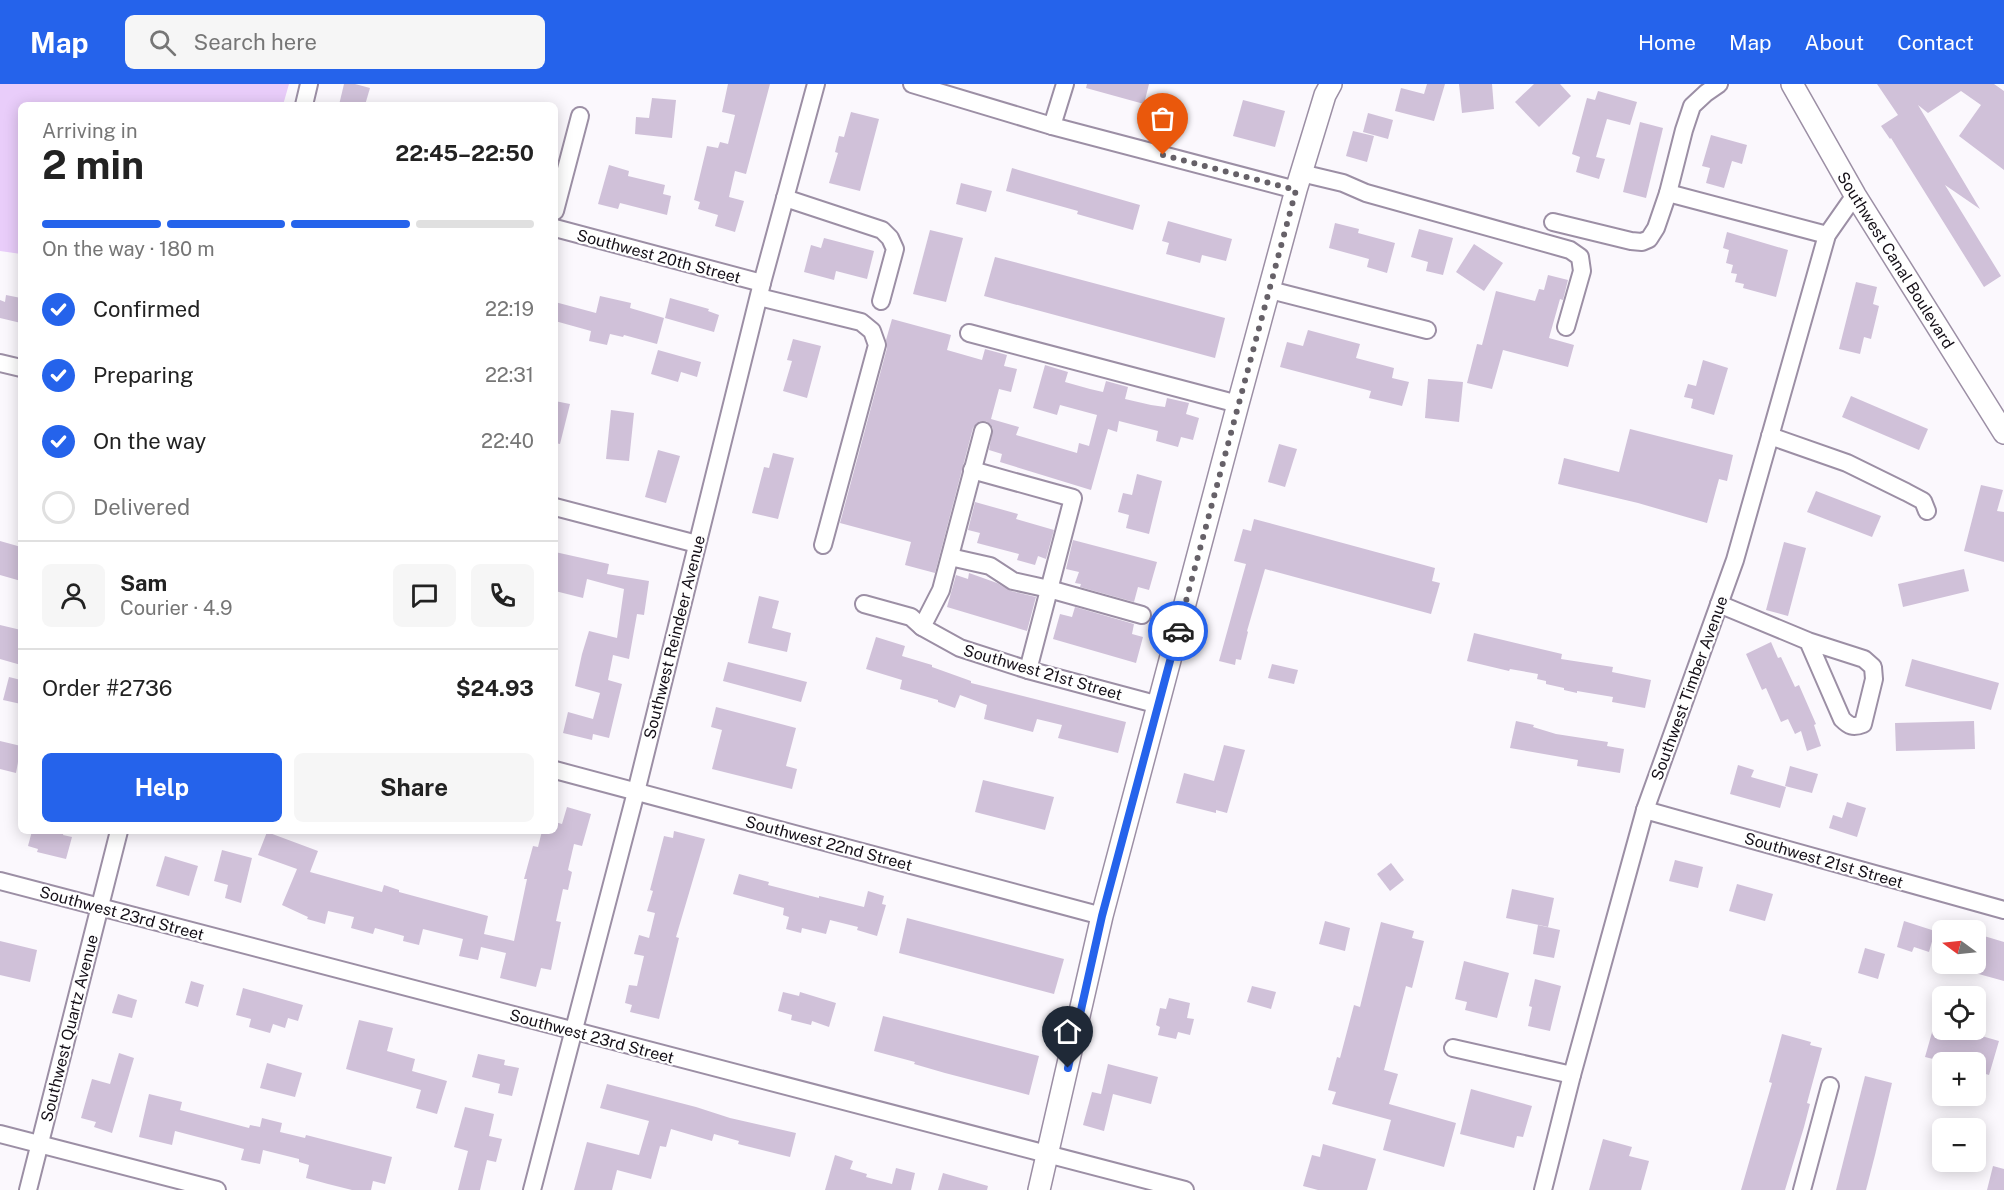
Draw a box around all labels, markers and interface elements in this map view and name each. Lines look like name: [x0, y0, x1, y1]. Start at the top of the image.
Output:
search box: [125, 15, 545, 69]
text: Map: [30, 26, 89, 59]
icon: search: [146, 26, 179, 59]
text: Search here: [194, 29, 317, 55]
text: Home: [1638, 30, 1696, 55]
text: Map: [1729, 30, 1772, 55]
text: About: [1805, 30, 1864, 55]
text: Contact: [1897, 30, 1974, 55]
pin: [1137, 93, 1188, 155]
icon: bag: [1146, 102, 1179, 135]
text: Arriving in: [42, 119, 137, 143]
text: 22:45–22:50: [395, 140, 534, 166]
text: 2 min: [42, 142, 144, 188]
street label: Southwest Canal Boulevard: [1833, 168, 1958, 352]
street label: Southwest 20th Street: [575, 225, 743, 288]
text: On the way · 180 m: [42, 237, 214, 261]
icon: check: [42, 293, 75, 326]
text: Confirmed: [93, 296, 200, 322]
text: 22:19: [485, 297, 534, 321]
icon: check: [42, 359, 75, 392]
text: Preparing: [93, 362, 194, 388]
text: 22:31: [485, 363, 534, 387]
icon: check: [42, 425, 75, 458]
text: On the way: [93, 428, 206, 454]
text: 22:40: [481, 429, 534, 453]
text: Delivered: [93, 494, 190, 520]
street label: Southwest Reindeer Avenue: [640, 533, 709, 741]
button: person: [42, 564, 105, 627]
button: chat: [393, 564, 456, 627]
button: phone: [471, 564, 534, 627]
text: Sam: [120, 570, 167, 596]
street label: Southwest Timber Avenue: [1647, 593, 1732, 783]
text: Courier · 4.9: [120, 596, 232, 620]
courier: [1148, 601, 1208, 661]
icon: car: [1162, 615, 1195, 648]
street label: Southwest 21st Street: [961, 641, 1124, 704]
text: Order #2736: [42, 675, 173, 701]
text: $24.93: [456, 675, 534, 701]
button: Help: [42, 753, 282, 822]
button: Share: [294, 753, 534, 822]
street label: Southwest 22nd Street: [743, 812, 914, 875]
street label: Southwest 21st Street: [1742, 829, 1905, 892]
street label: Southwest 23rd Street: [38, 882, 206, 945]
north arrow: [1932, 920, 1986, 974]
map controls: [1932, 920, 1986, 1172]
street label: Southwest Quartz Avenue: [37, 932, 102, 1124]
button: locate: [1932, 986, 1986, 1040]
street label: Southwest 23rd Street: [508, 1005, 676, 1068]
pin: [1042, 1006, 1093, 1068]
icon: home: [1051, 1015, 1084, 1048]
button: +: [1932, 1052, 1986, 1106]
button: −: [1932, 1118, 1986, 1172]

